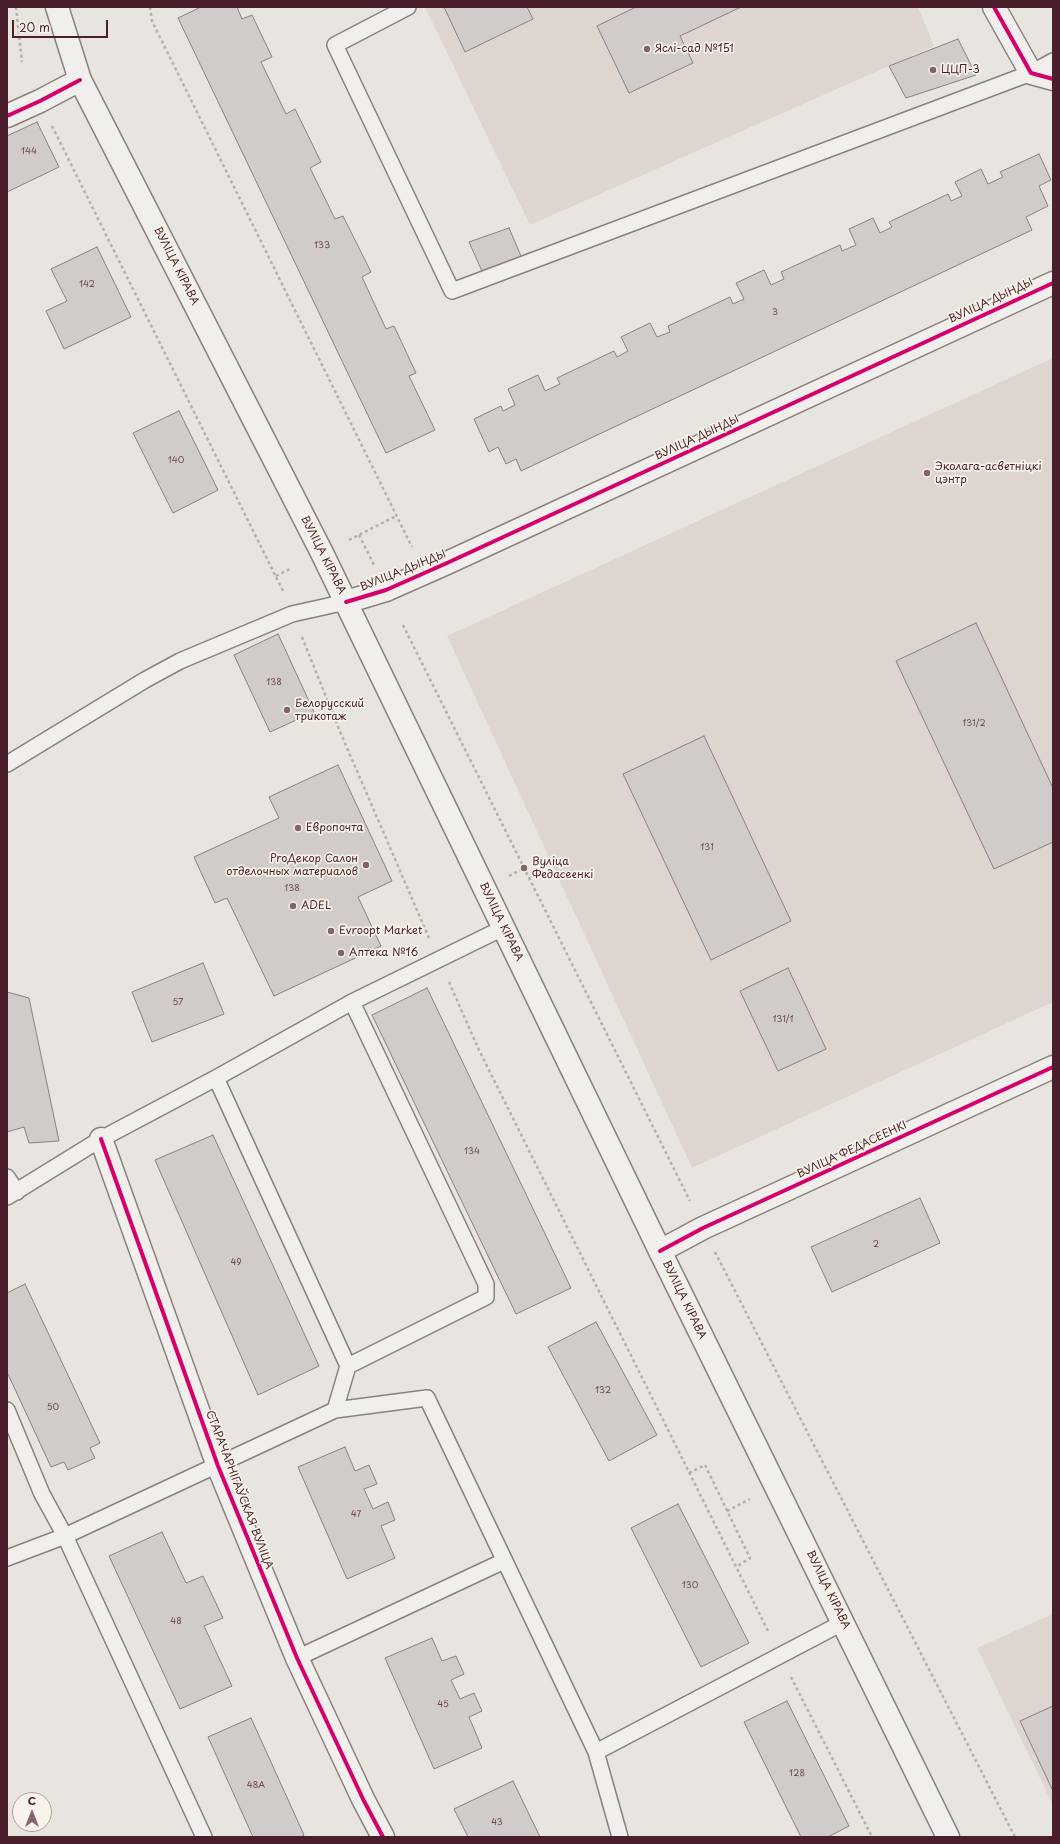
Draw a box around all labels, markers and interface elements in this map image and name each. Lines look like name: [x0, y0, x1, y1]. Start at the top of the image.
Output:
scale bar: [14, 12, 110, 38]
text: 20 m: [19, 18, 50, 36]
place label: Яслі-сад №151: [655, 42, 734, 56]
marker: Яслі-сад №151: [642, 44, 652, 54]
place label: ЦЦП-3: [941, 63, 980, 77]
marker: ЦЦП-3: [928, 65, 938, 75]
house number: 144: [21, 147, 37, 157]
street label: ВУЛІЦА КІРАВА: [151, 225, 201, 307]
house number: 133: [314, 241, 330, 251]
street label: ВУЛІЦА ДЫНДЫ: [947, 276, 1035, 326]
house number: 142: [79, 280, 95, 290]
house number: 3: [772, 308, 778, 318]
street label: ВУЛІЦА ДЫНДЫ: [653, 413, 741, 463]
house number: 140: [168, 456, 184, 466]
place label: Эколага-асветніцкі цэнтр: [935, 460, 1041, 486]
marker: Эколага-асветніцкі цэнтр: [922, 468, 932, 478]
street label: ВУЛІЦА КІРАВА: [298, 514, 348, 596]
street label: ВУЛІЦА ДЫНДЫ: [358, 548, 448, 594]
house number: 138: [266, 678, 282, 688]
place label: Белорусский трикотаж: [295, 697, 364, 723]
marker: Белорусский трикотаж: [282, 705, 292, 715]
house number: 131/2: [962, 719, 986, 729]
place label: Европочта: [306, 821, 363, 835]
marker: Европочта: [293, 823, 303, 833]
house number: 131: [700, 843, 714, 853]
place label: ProДекор Салон отделочных материалов: [226, 852, 358, 878]
place label: Вуліца Федасеенкі: [532, 855, 593, 881]
marker: ProДекор Салон отделочных материалов: [361, 860, 371, 870]
marker: Вуліца Федасеенкі: [519, 863, 529, 873]
street label: ВУЛІЦА КІРАВА: [476, 880, 526, 964]
house number: 138: [284, 884, 300, 894]
place label: ADEL: [301, 899, 331, 913]
marker: ADEL: [288, 901, 298, 911]
place label: Evroopt Market: [339, 924, 422, 938]
marker: Evroopt Market: [326, 926, 336, 936]
place label: Аптека №16: [349, 946, 418, 960]
marker: Аптека №16: [336, 948, 346, 958]
house number: 57: [173, 998, 183, 1008]
house number: 131/1: [772, 1015, 794, 1025]
street label: ВУЛІЦА ФЕДАСЕЕНКІ: [795, 1119, 909, 1181]
house number: 134: [464, 1147, 480, 1157]
house number: 2: [873, 1240, 879, 1250]
house number: 49: [230, 1258, 242, 1268]
street label: ВУЛІЦА КІРАВА: [659, 1258, 709, 1342]
house number: 132: [595, 1386, 611, 1396]
house number: 50: [47, 1403, 59, 1413]
street label: СТАРАЧАРНІГАЎСКАЯ ВУЛІЦА: [203, 1409, 275, 1571]
house number: 47: [351, 1510, 361, 1520]
street label: ВУЛІЦА КІРАВА: [803, 1548, 853, 1632]
house number: 130: [682, 1581, 698, 1591]
house number: 48: [170, 1617, 182, 1627]
house number: 45: [437, 1700, 449, 1710]
house number: 128: [789, 1769, 805, 1779]
house number: 48А: [247, 1781, 265, 1791]
north arrow: [12, 1792, 52, 1832]
text: С: [28, 1792, 36, 1809]
house number: 43: [491, 1818, 503, 1828]

